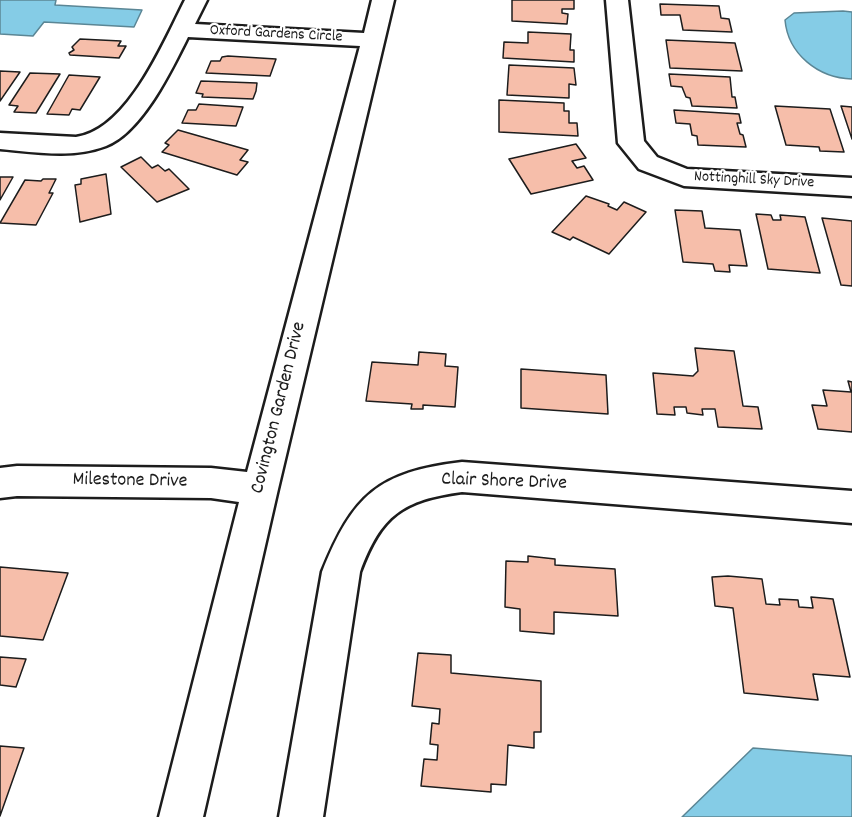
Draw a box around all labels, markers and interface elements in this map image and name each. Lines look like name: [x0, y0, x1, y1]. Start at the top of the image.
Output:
street label: Oxford Gardens Circle: [209, 22, 343, 48]
street label: Nottinghill Sky Drive: [693, 168, 815, 194]
street label: Covington Garden Drive: [247, 320, 313, 496]
street label: Milestone Drive: [72, 469, 188, 495]
street label: Clair Shore Drive: [441, 469, 567, 497]

